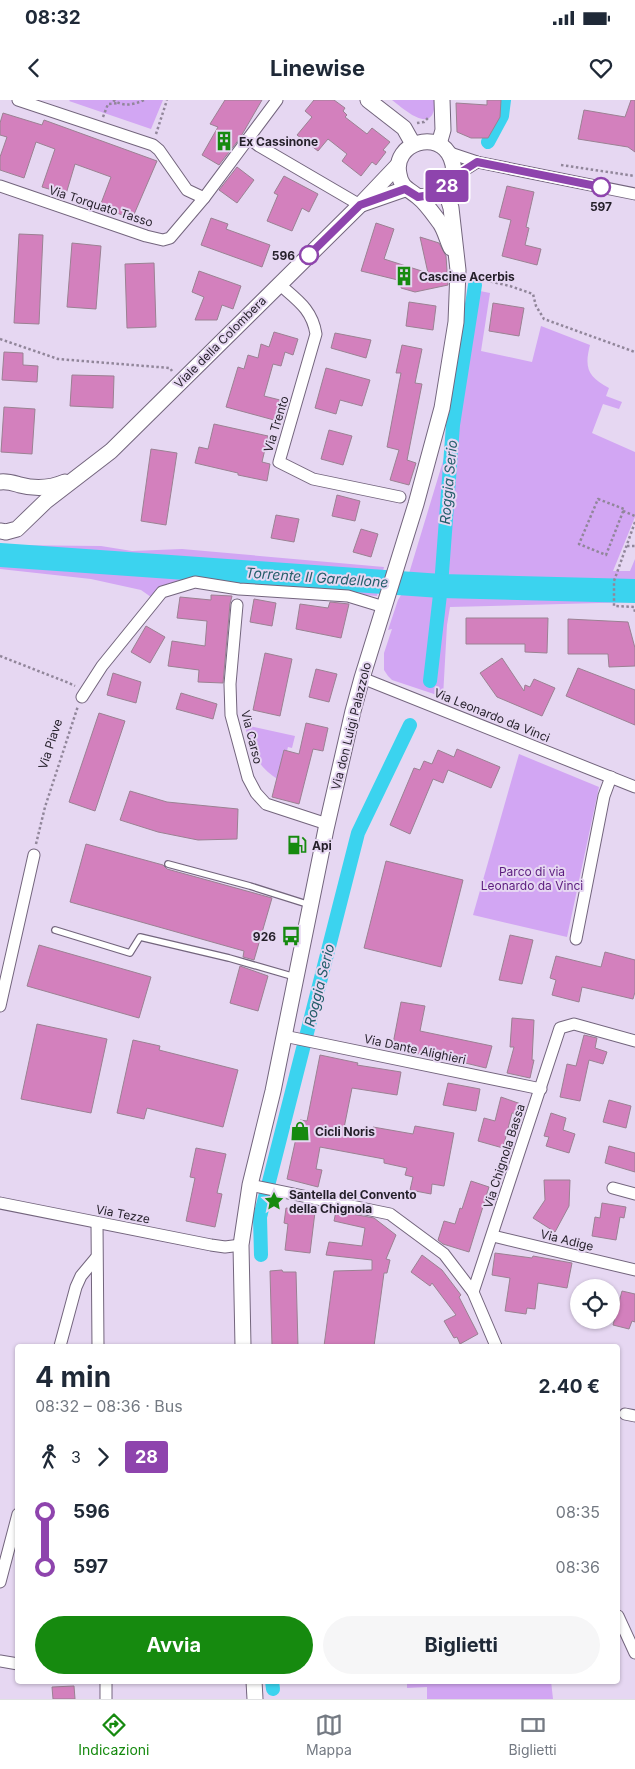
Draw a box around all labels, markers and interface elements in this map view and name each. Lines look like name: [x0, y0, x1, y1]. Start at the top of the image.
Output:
text: 08:32: [25, 6, 81, 29]
icon: back: [20, 54, 48, 82]
icon: heart: [587, 54, 615, 82]
text: Linewise: [270, 55, 365, 81]
building icon: Ex Cassinone: [213, 130, 235, 152]
place label: Ex Cassinone: [239, 134, 318, 149]
line badge: 28: [424, 170, 470, 202]
text: 28: [435, 175, 459, 196]
marker: 597: [591, 177, 611, 197]
street label: Via Torquato Tasso: [47, 182, 155, 230]
place label: 597: [590, 199, 612, 214]
marker: 596: [299, 245, 319, 265]
place label: 596: [272, 248, 295, 263]
building icon: Cascine Acerbis: [393, 265, 415, 287]
place label: Cascine Acerbis: [419, 269, 515, 284]
street label: Viale della Colombera: [171, 293, 269, 391]
street label: Via Trento: [260, 394, 292, 454]
water label: Roggia Serio: [436, 439, 460, 525]
water label: Torrente Il Gardellone: [245, 564, 389, 590]
street label: Via don Luigi Palazzolo: [328, 661, 374, 791]
street label: Via Leonardo da Vinci: [432, 685, 552, 745]
street label: Via Carso: [238, 709, 266, 765]
street label: Via Piave: [35, 717, 65, 771]
fuel station icon: Api: [286, 834, 308, 856]
place label: Api: [312, 838, 332, 853]
park label: Parco di via Leonardo da Vinci: [481, 864, 583, 893]
bus stop icon: 926: [280, 925, 302, 947]
place label: 926: [253, 929, 276, 944]
water label: Roggia Serio: [301, 942, 337, 1028]
street label: Via Dante Alighieri: [363, 1031, 468, 1067]
street label: Via Chignola Bassa: [480, 1102, 528, 1210]
shop icon: Cicli Noris: [289, 1120, 311, 1142]
place label: Cicli Noris: [315, 1124, 375, 1139]
place label: Santella del Convento della Chignola: [289, 1187, 417, 1216]
place icon: Santella del Convento della Chignola: [263, 1190, 285, 1212]
street label: Via Tezze: [95, 1201, 151, 1227]
street label: Via Adige: [539, 1226, 595, 1254]
map controls: [570, 1279, 620, 1329]
button: locate: [570, 1279, 620, 1329]
text: 4 min: [35, 1360, 111, 1394]
text: 2.40 €: [539, 1375, 600, 1398]
text: 08:32 – 08:36 · Bus: [35, 1396, 183, 1416]
icon: walk: [35, 1443, 63, 1471]
icon: forward: [89, 1443, 117, 1471]
text: 28: [135, 1446, 158, 1467]
text: 3: [71, 1447, 81, 1467]
text: 596: [73, 1500, 110, 1523]
text: 08:35: [556, 1502, 600, 1522]
text: 597: [73, 1555, 108, 1578]
text: 08:36: [556, 1557, 600, 1577]
button: Avvia: [35, 1616, 313, 1674]
button: Biglietti: [323, 1616, 600, 1674]
tab: Indicazioni: [78, 1711, 149, 1758]
tab: Mappa: [306, 1711, 352, 1758]
tab: Biglietti: [508, 1711, 557, 1758]

